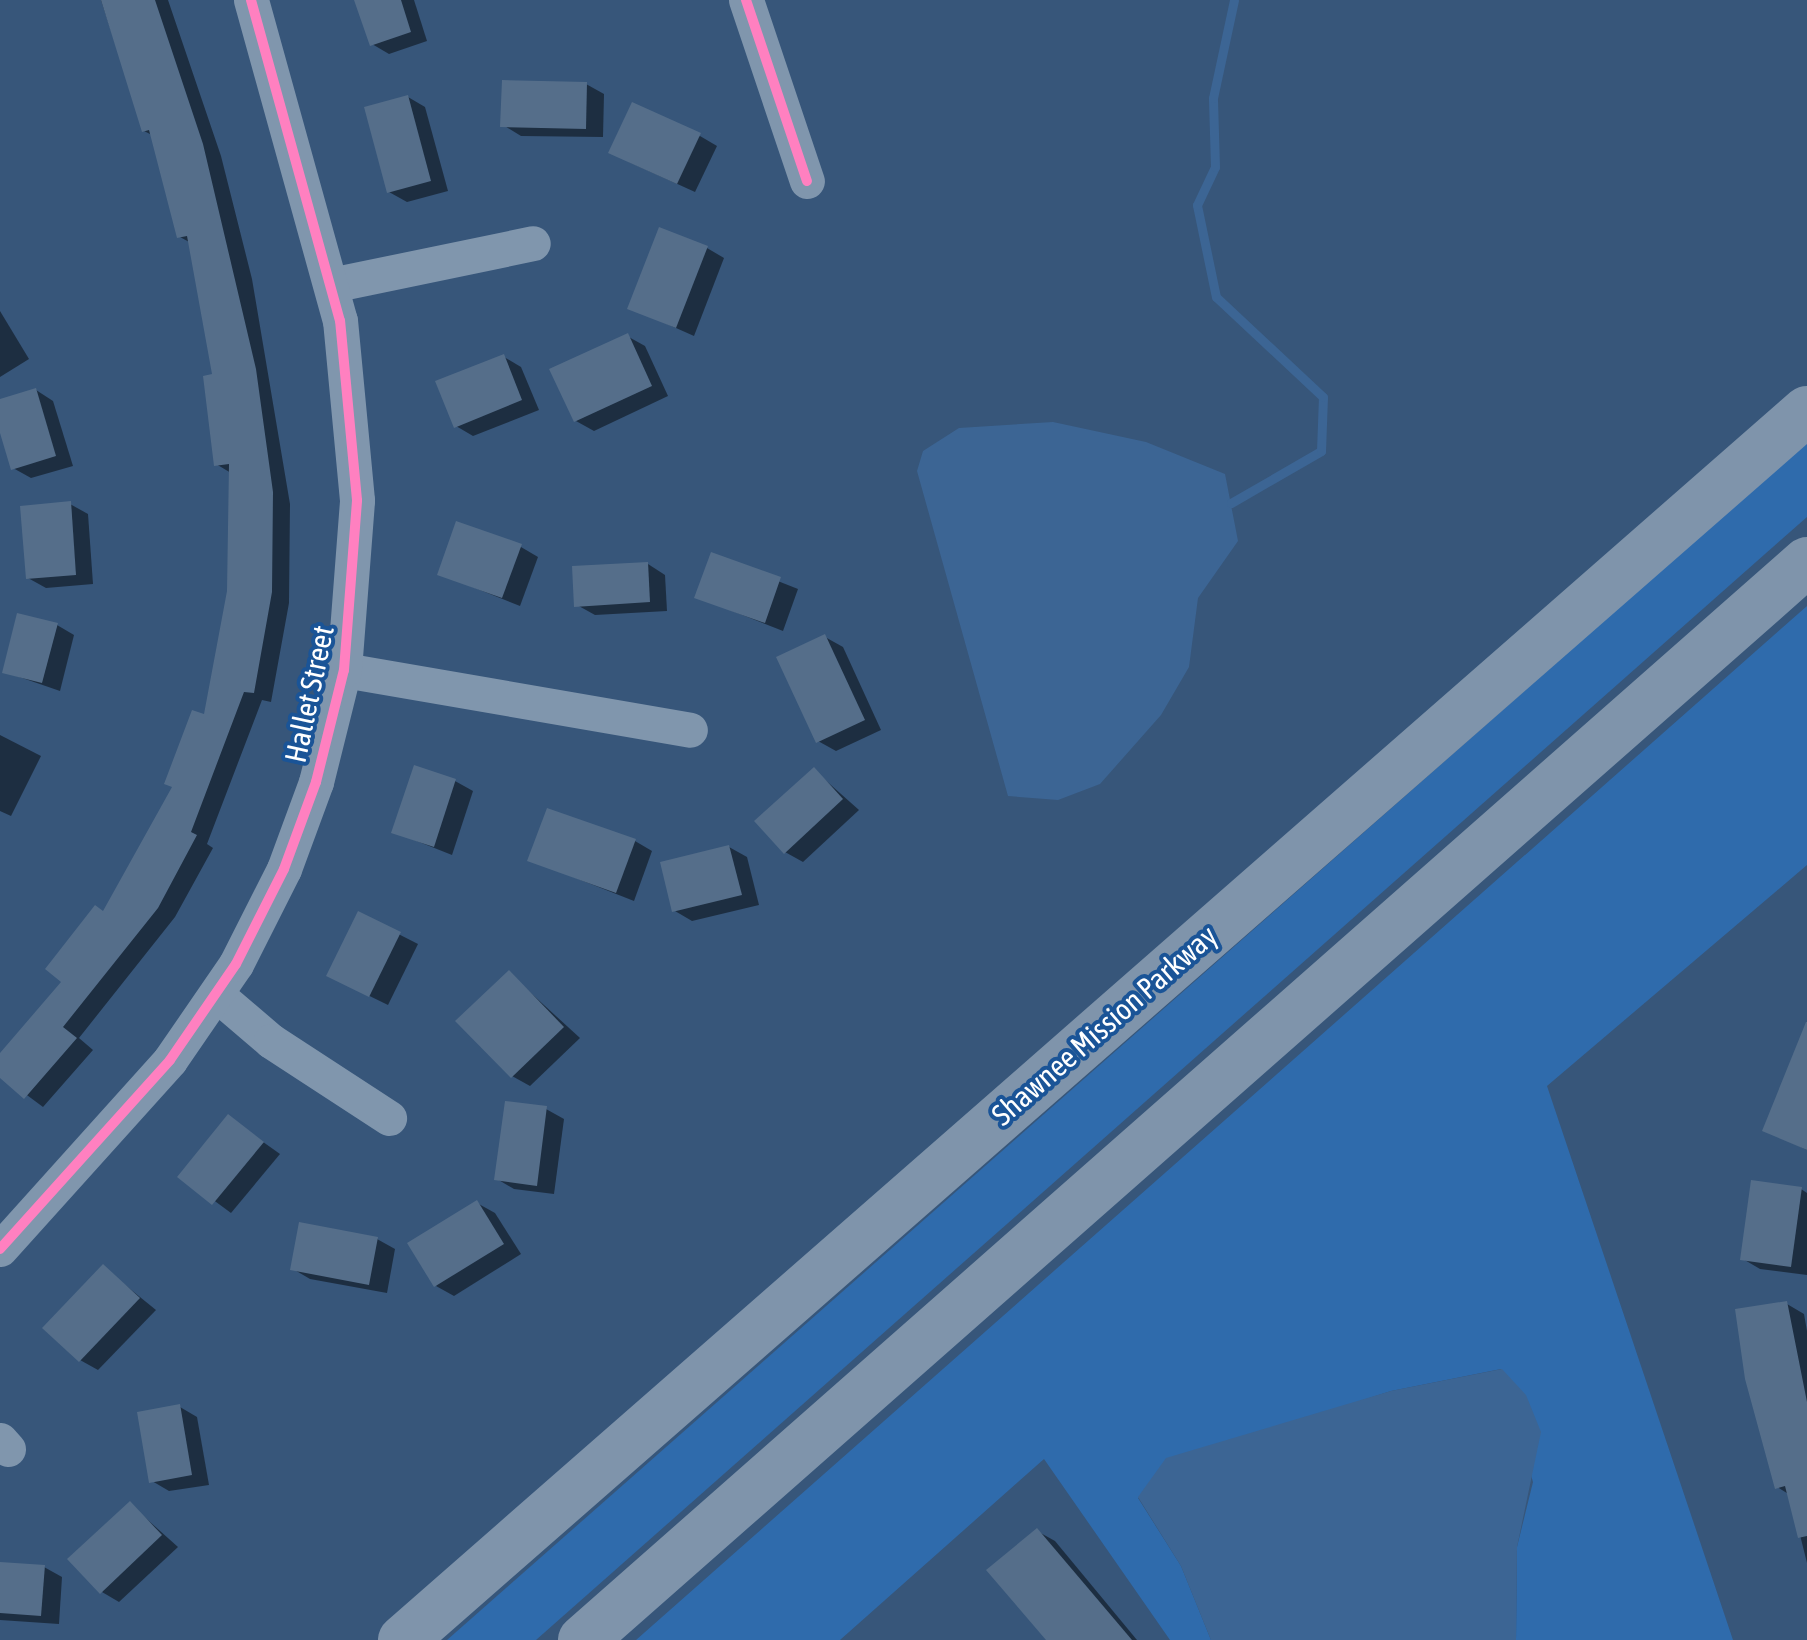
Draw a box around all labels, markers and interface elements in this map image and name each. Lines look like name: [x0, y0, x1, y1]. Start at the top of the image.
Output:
street label: Hallet Street: [277, 622, 341, 766]
street label: Shawnee Mission Parkway: [984, 917, 1224, 1133]

